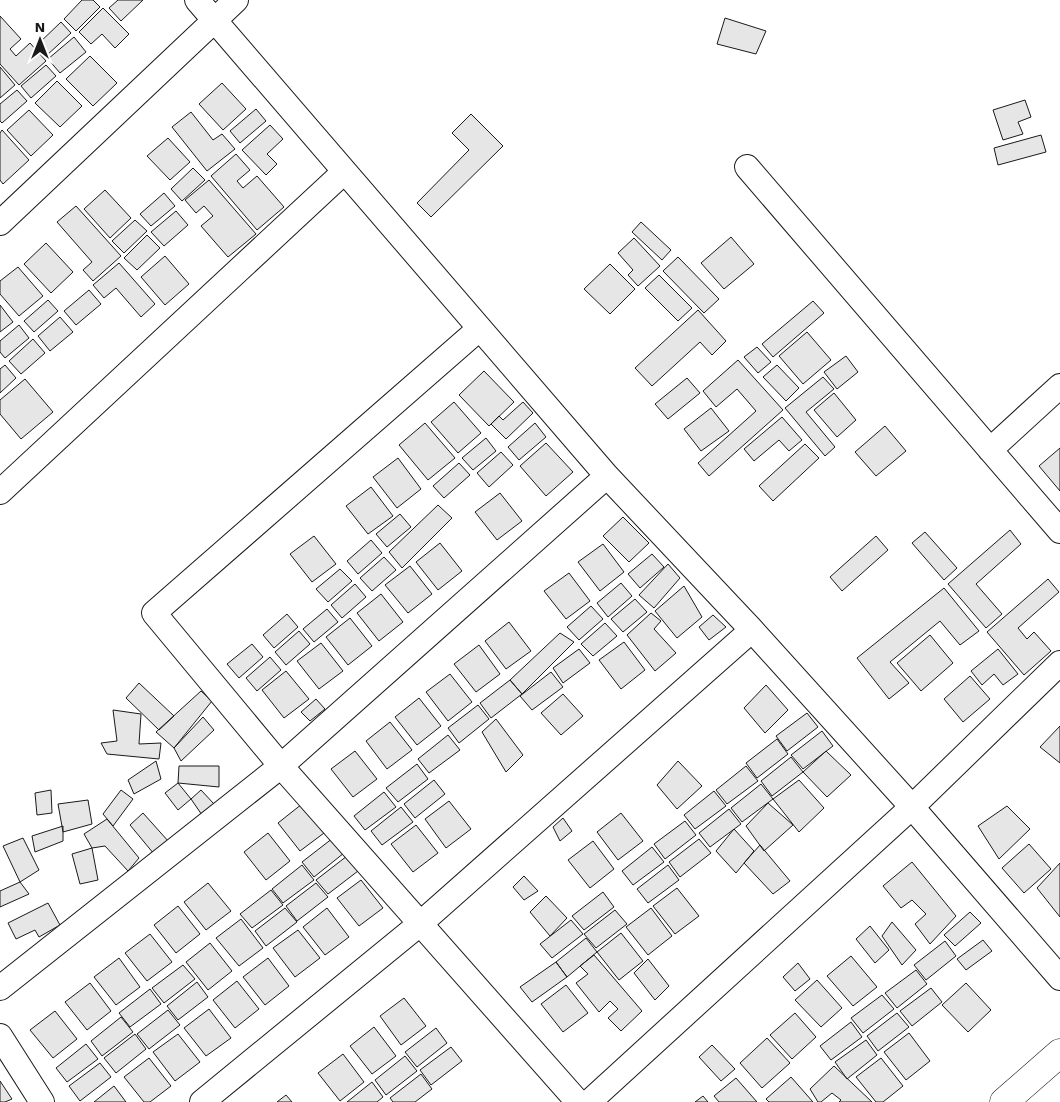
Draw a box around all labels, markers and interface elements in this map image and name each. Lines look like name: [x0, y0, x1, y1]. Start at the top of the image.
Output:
north arrow: [15, 15, 65, 65]
text: N: [35, 19, 45, 35]

